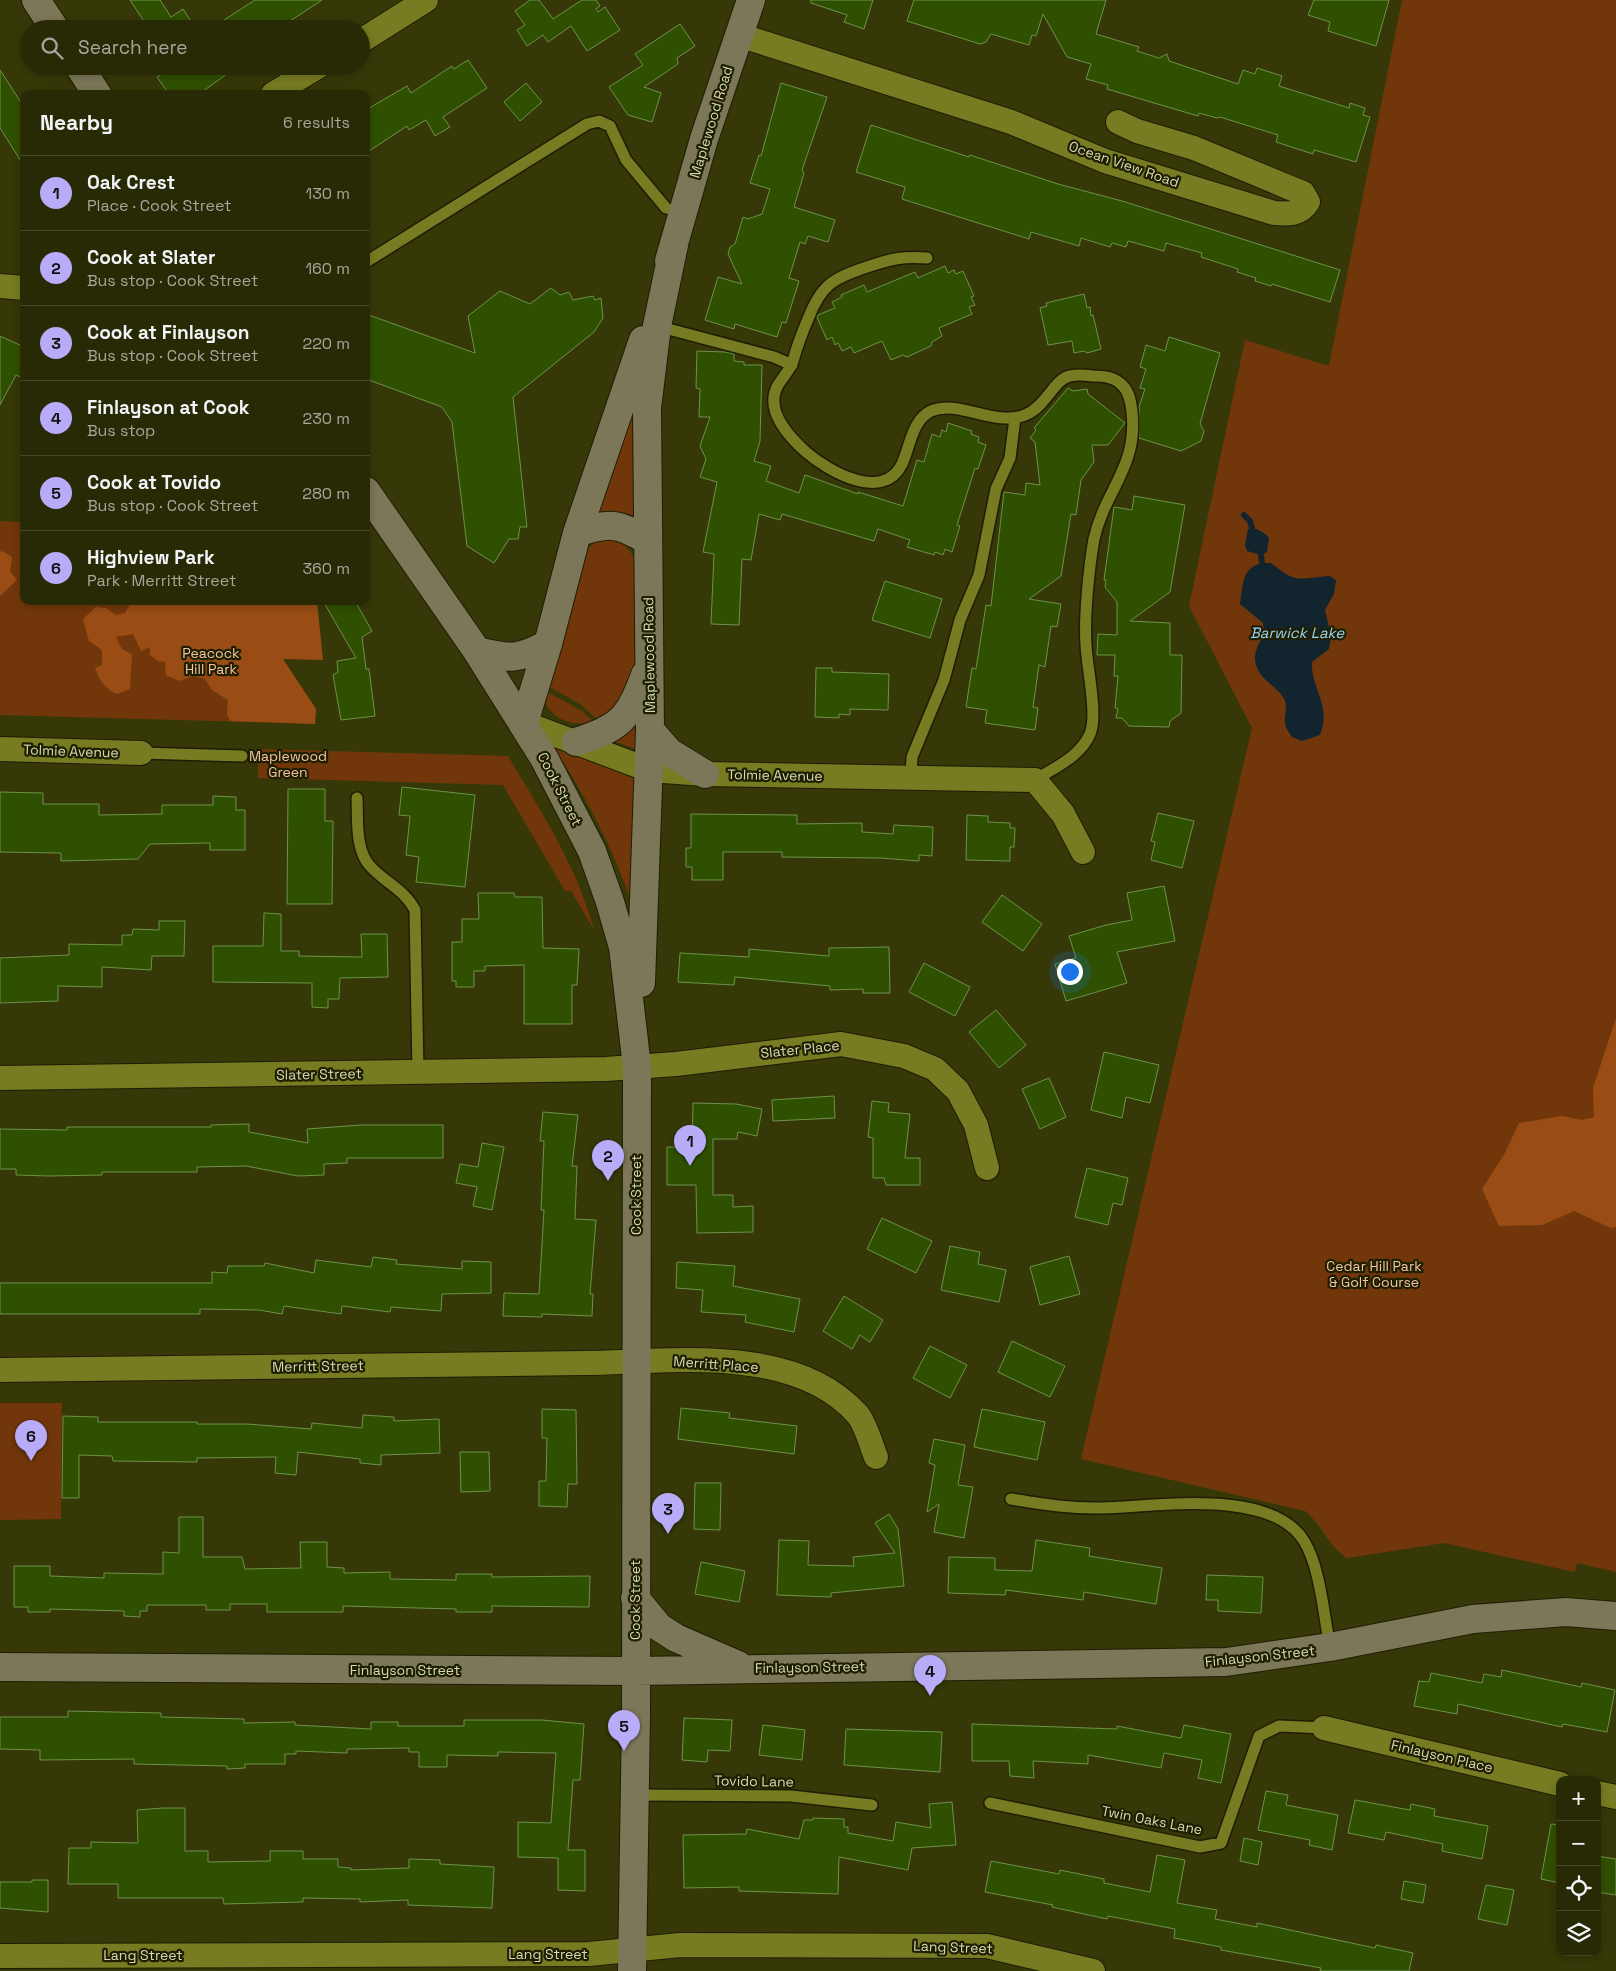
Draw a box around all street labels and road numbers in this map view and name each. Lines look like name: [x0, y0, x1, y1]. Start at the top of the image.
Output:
street label: Maplewood Road: [685, 64, 737, 180]
street label: Ocean View Road: [1066, 137, 1182, 191]
street label: Maplewood Road: [639, 597, 659, 713]
street label: Tolmie Avenue: [23, 740, 119, 762]
street label: Cook Street: [534, 749, 586, 829]
street label: Tolmie Avenue: [727, 765, 823, 785]
street label: Slater Place: [760, 1036, 840, 1062]
street label: Slater Street: [276, 1064, 362, 1084]
street label: Cook Street: [627, 1155, 645, 1235]
street label: Merritt Place: [673, 1352, 759, 1376]
street label: Merritt Street: [272, 1356, 364, 1376]
street label: Cook Street: [626, 1560, 644, 1640]
street label: Finlayson Street: [1204, 1641, 1316, 1671]
street label: Finlayson Street: [755, 1657, 865, 1677]
street label: Finlayson Street: [350, 1661, 460, 1679]
street label: Finlayson Place: [1389, 1736, 1495, 1776]
street label: Tovido Lane: [714, 1771, 794, 1791]
street label: Twin Oaks Lane: [1100, 1801, 1204, 1839]
street label: Lang Street: [913, 1937, 993, 1957]
street label: Lang Street: [508, 1945, 588, 1963]
street label: Lang Street: [103, 1946, 183, 1964]

